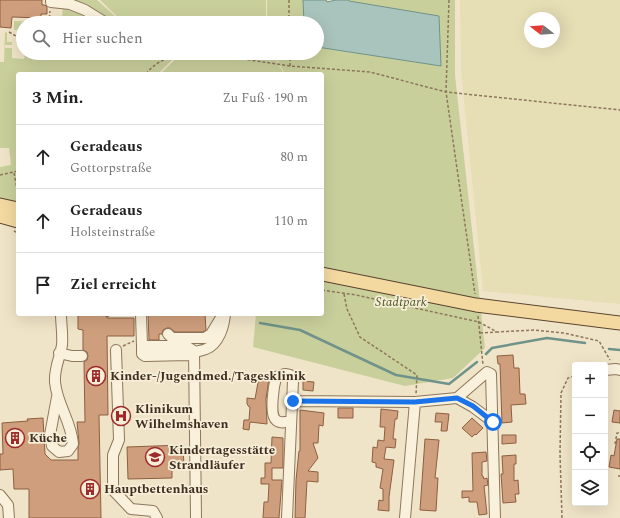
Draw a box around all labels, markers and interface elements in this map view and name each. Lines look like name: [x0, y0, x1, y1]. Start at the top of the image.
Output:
north arrow: [524, 12, 560, 48]
search box: [16, 16, 324, 60]
icon: search: [30, 27, 52, 49]
text: Hier suchen: [62, 27, 143, 50]
text: 3 Min.: [32, 85, 83, 111]
text: Zu Fuß · 190 m: [222, 88, 308, 108]
text: Geradeaus: [70, 135, 142, 158]
icon: ahead: [32, 146, 54, 168]
text: 80 m: [281, 147, 308, 167]
text: Gottorpstraße: [70, 158, 152, 178]
text: Geradeaus: [70, 199, 142, 222]
icon: ahead: [32, 210, 54, 232]
text: 110 m: [274, 211, 308, 231]
text: Holsteinstraße: [70, 222, 155, 242]
text: Ziel erreicht: [70, 273, 156, 296]
icon: arrive: [32, 274, 54, 296]
park label: Stadtpark: [375, 292, 427, 312]
map controls: [572, 362, 608, 506]
button: +: [572, 362, 608, 398]
building icon: Kinder-/Jugendmed./Tagesklinik: [85, 365, 107, 387]
place label: Kinder-/Jugendmed./Tagesklinik: [110, 366, 306, 386]
route end: [284, 392, 302, 410]
button: −: [572, 398, 608, 434]
place label: Klinikum Wilhelmshaven: [135, 399, 228, 434]
hospital icon: Klinikum Wilhelmshaven: [110, 405, 132, 427]
route start: [484, 413, 502, 431]
building icon: Küche: [4, 427, 26, 449]
place label: Küche: [29, 428, 67, 448]
button: locate: [572, 434, 608, 470]
place label: Kindertagesstätte Strandläufer: [169, 440, 275, 475]
school or university icon: Kindertagesstätte Strandläufer: [144, 446, 166, 468]
button: layers: [572, 470, 608, 506]
building icon: Hauptbettenhaus: [79, 478, 101, 500]
place label: Hauptbettenhaus: [104, 479, 209, 499]

